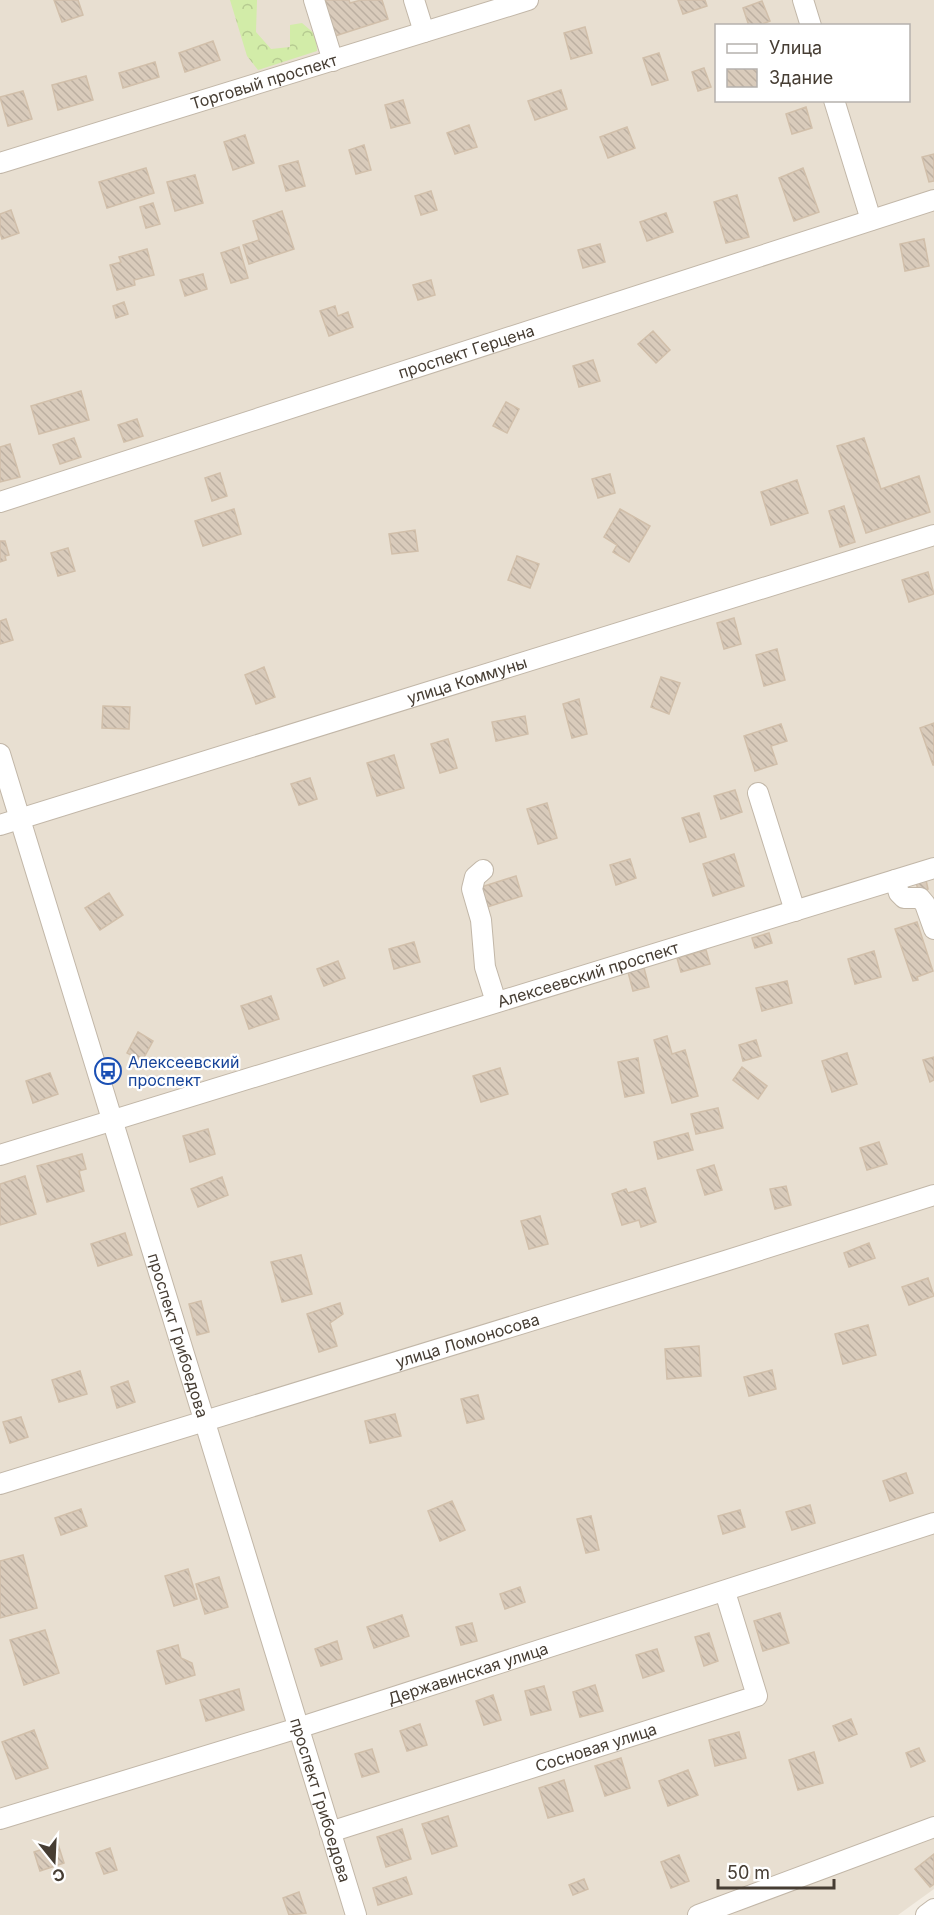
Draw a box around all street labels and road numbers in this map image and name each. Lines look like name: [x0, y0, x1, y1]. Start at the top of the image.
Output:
street label: Торговый проспект: [188, 49, 340, 114]
street label: проспект Герцена: [396, 320, 537, 383]
street label: улица Коммуны: [405, 652, 529, 708]
street label: Алексеевский проспект: [495, 937, 682, 1012]
street label: проспект Грибоедова: [144, 1251, 213, 1420]
street label: улица Ломоносова: [393, 1309, 542, 1372]
street label: Державинская улица: [385, 1638, 551, 1708]
street label: проспект Грибоедова: [286, 1715, 355, 1885]
street label: Сосновая улица: [533, 1719, 659, 1776]

